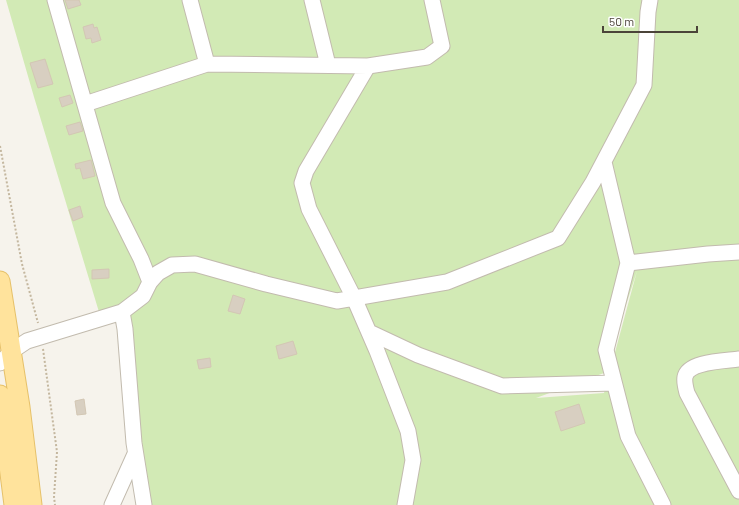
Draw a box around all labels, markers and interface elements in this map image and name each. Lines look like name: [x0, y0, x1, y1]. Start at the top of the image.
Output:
scale bar: [603, 8, 697, 34]
text: 50 m: [609, 14, 634, 28]

